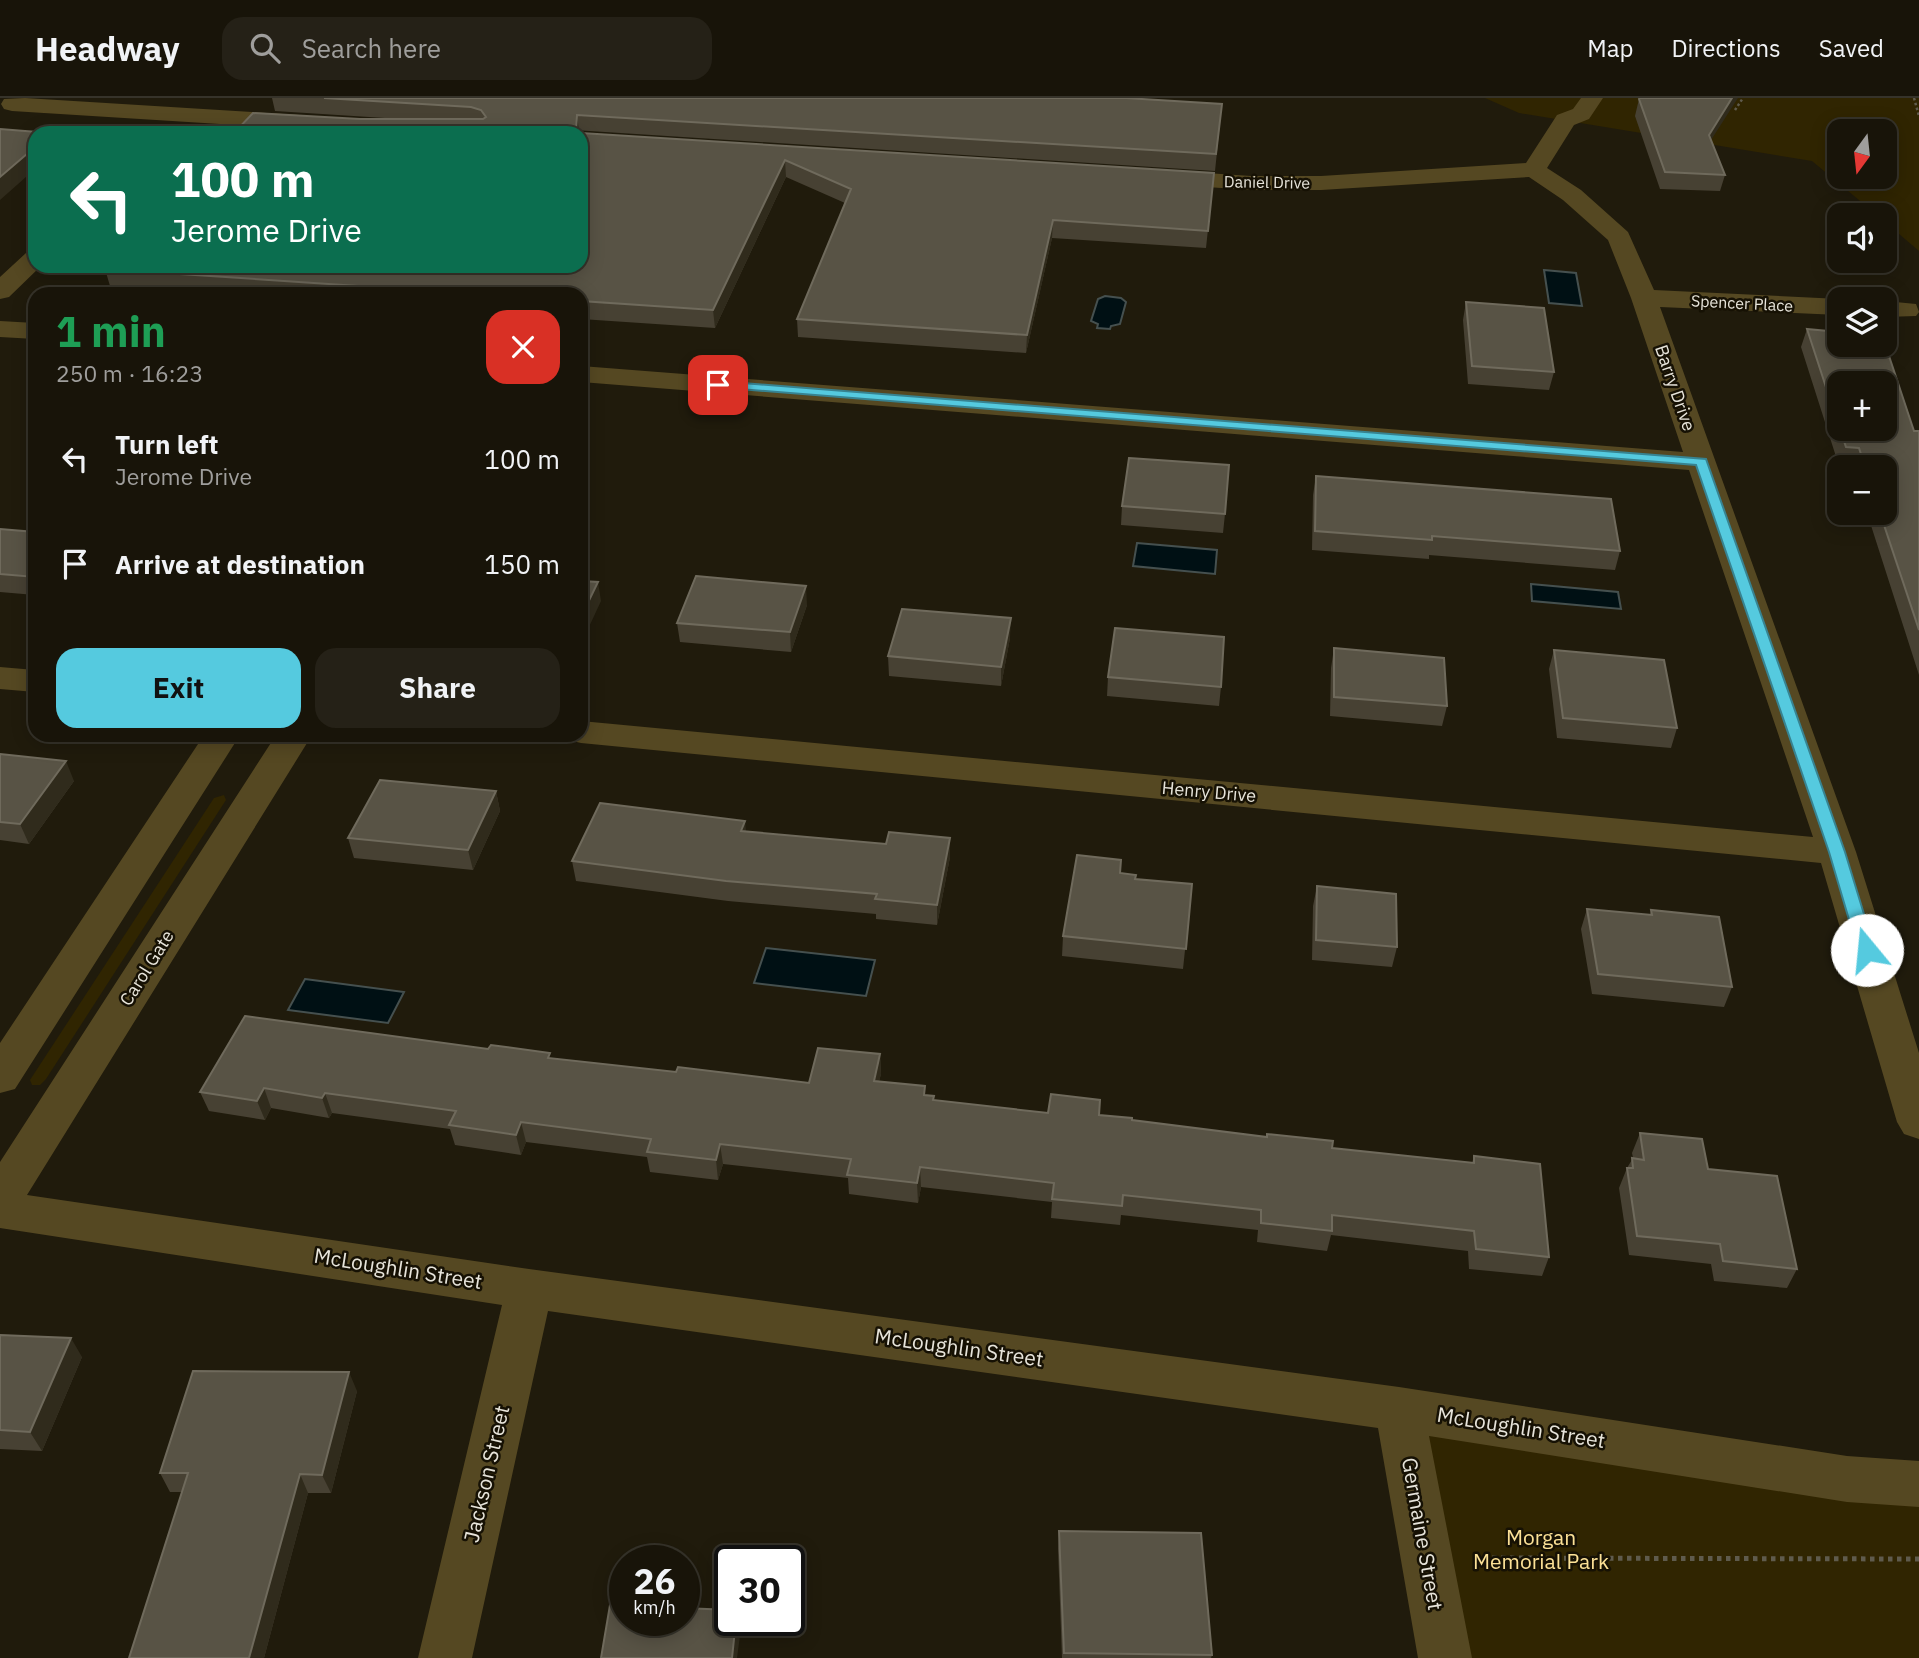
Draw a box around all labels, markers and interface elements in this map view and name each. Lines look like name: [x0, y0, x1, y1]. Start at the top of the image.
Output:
search box: [222, 17, 712, 80]
text: Headway: [35, 27, 180, 70]
icon: search: [246, 29, 284, 67]
text: Search here: [302, 31, 441, 65]
text: Map: [1587, 32, 1633, 64]
text: Directions: [1671, 32, 1781, 64]
text: Saved: [1819, 32, 1884, 64]
north arrow: [1827, 119, 1897, 189]
map controls: [1827, 119, 1897, 525]
text: 100 m: [171, 147, 315, 210]
icon: left: [56, 154, 147, 245]
street label: Daniel Drive: [1224, 171, 1311, 193]
button: sound: [1827, 203, 1897, 273]
text: Jerome Drive: [171, 209, 362, 251]
button: layers: [1827, 287, 1897, 357]
street label: Spencer Place: [1690, 290, 1794, 316]
text: 1 min: [56, 304, 166, 359]
button: close: [486, 310, 560, 384]
street label: Barry Drive: [1650, 342, 1701, 434]
pin: [688, 355, 748, 415]
text: 250 m · 16:23: [56, 358, 203, 388]
icon: arrive: [699, 366, 737, 404]
button: +: [1827, 371, 1897, 441]
text: Turn left: [115, 427, 218, 461]
icon: left: [56, 440, 94, 478]
text: 100 m: [484, 442, 560, 476]
button: −: [1827, 455, 1897, 525]
text: Jerome Drive: [115, 461, 252, 491]
icon: arrive: [56, 545, 94, 583]
text: Arrive at destination: [115, 547, 365, 581]
text: 150 m: [484, 547, 560, 581]
button: Exit: [56, 648, 301, 728]
button: Share: [315, 648, 560, 728]
street label: Henry Drive: [1161, 776, 1257, 807]
position arrow: [1830, 913, 1904, 987]
street label: Carol Gate: [114, 926, 179, 1010]
street label: McLoughlin Street: [312, 1241, 484, 1295]
street label: McLoughlin Street: [873, 1321, 1045, 1373]
street label: McLoughlin Street: [1435, 1400, 1607, 1454]
street label: Jackson Street: [457, 1403, 515, 1545]
street label: Germaine Street: [1396, 1455, 1450, 1612]
park label: Morgan Memorial Park: [1473, 1523, 1609, 1575]
speed limit sign: 30: [714, 1545, 805, 1636]
text: 26: [633, 1558, 676, 1604]
text: km/h: [633, 1596, 676, 1619]

